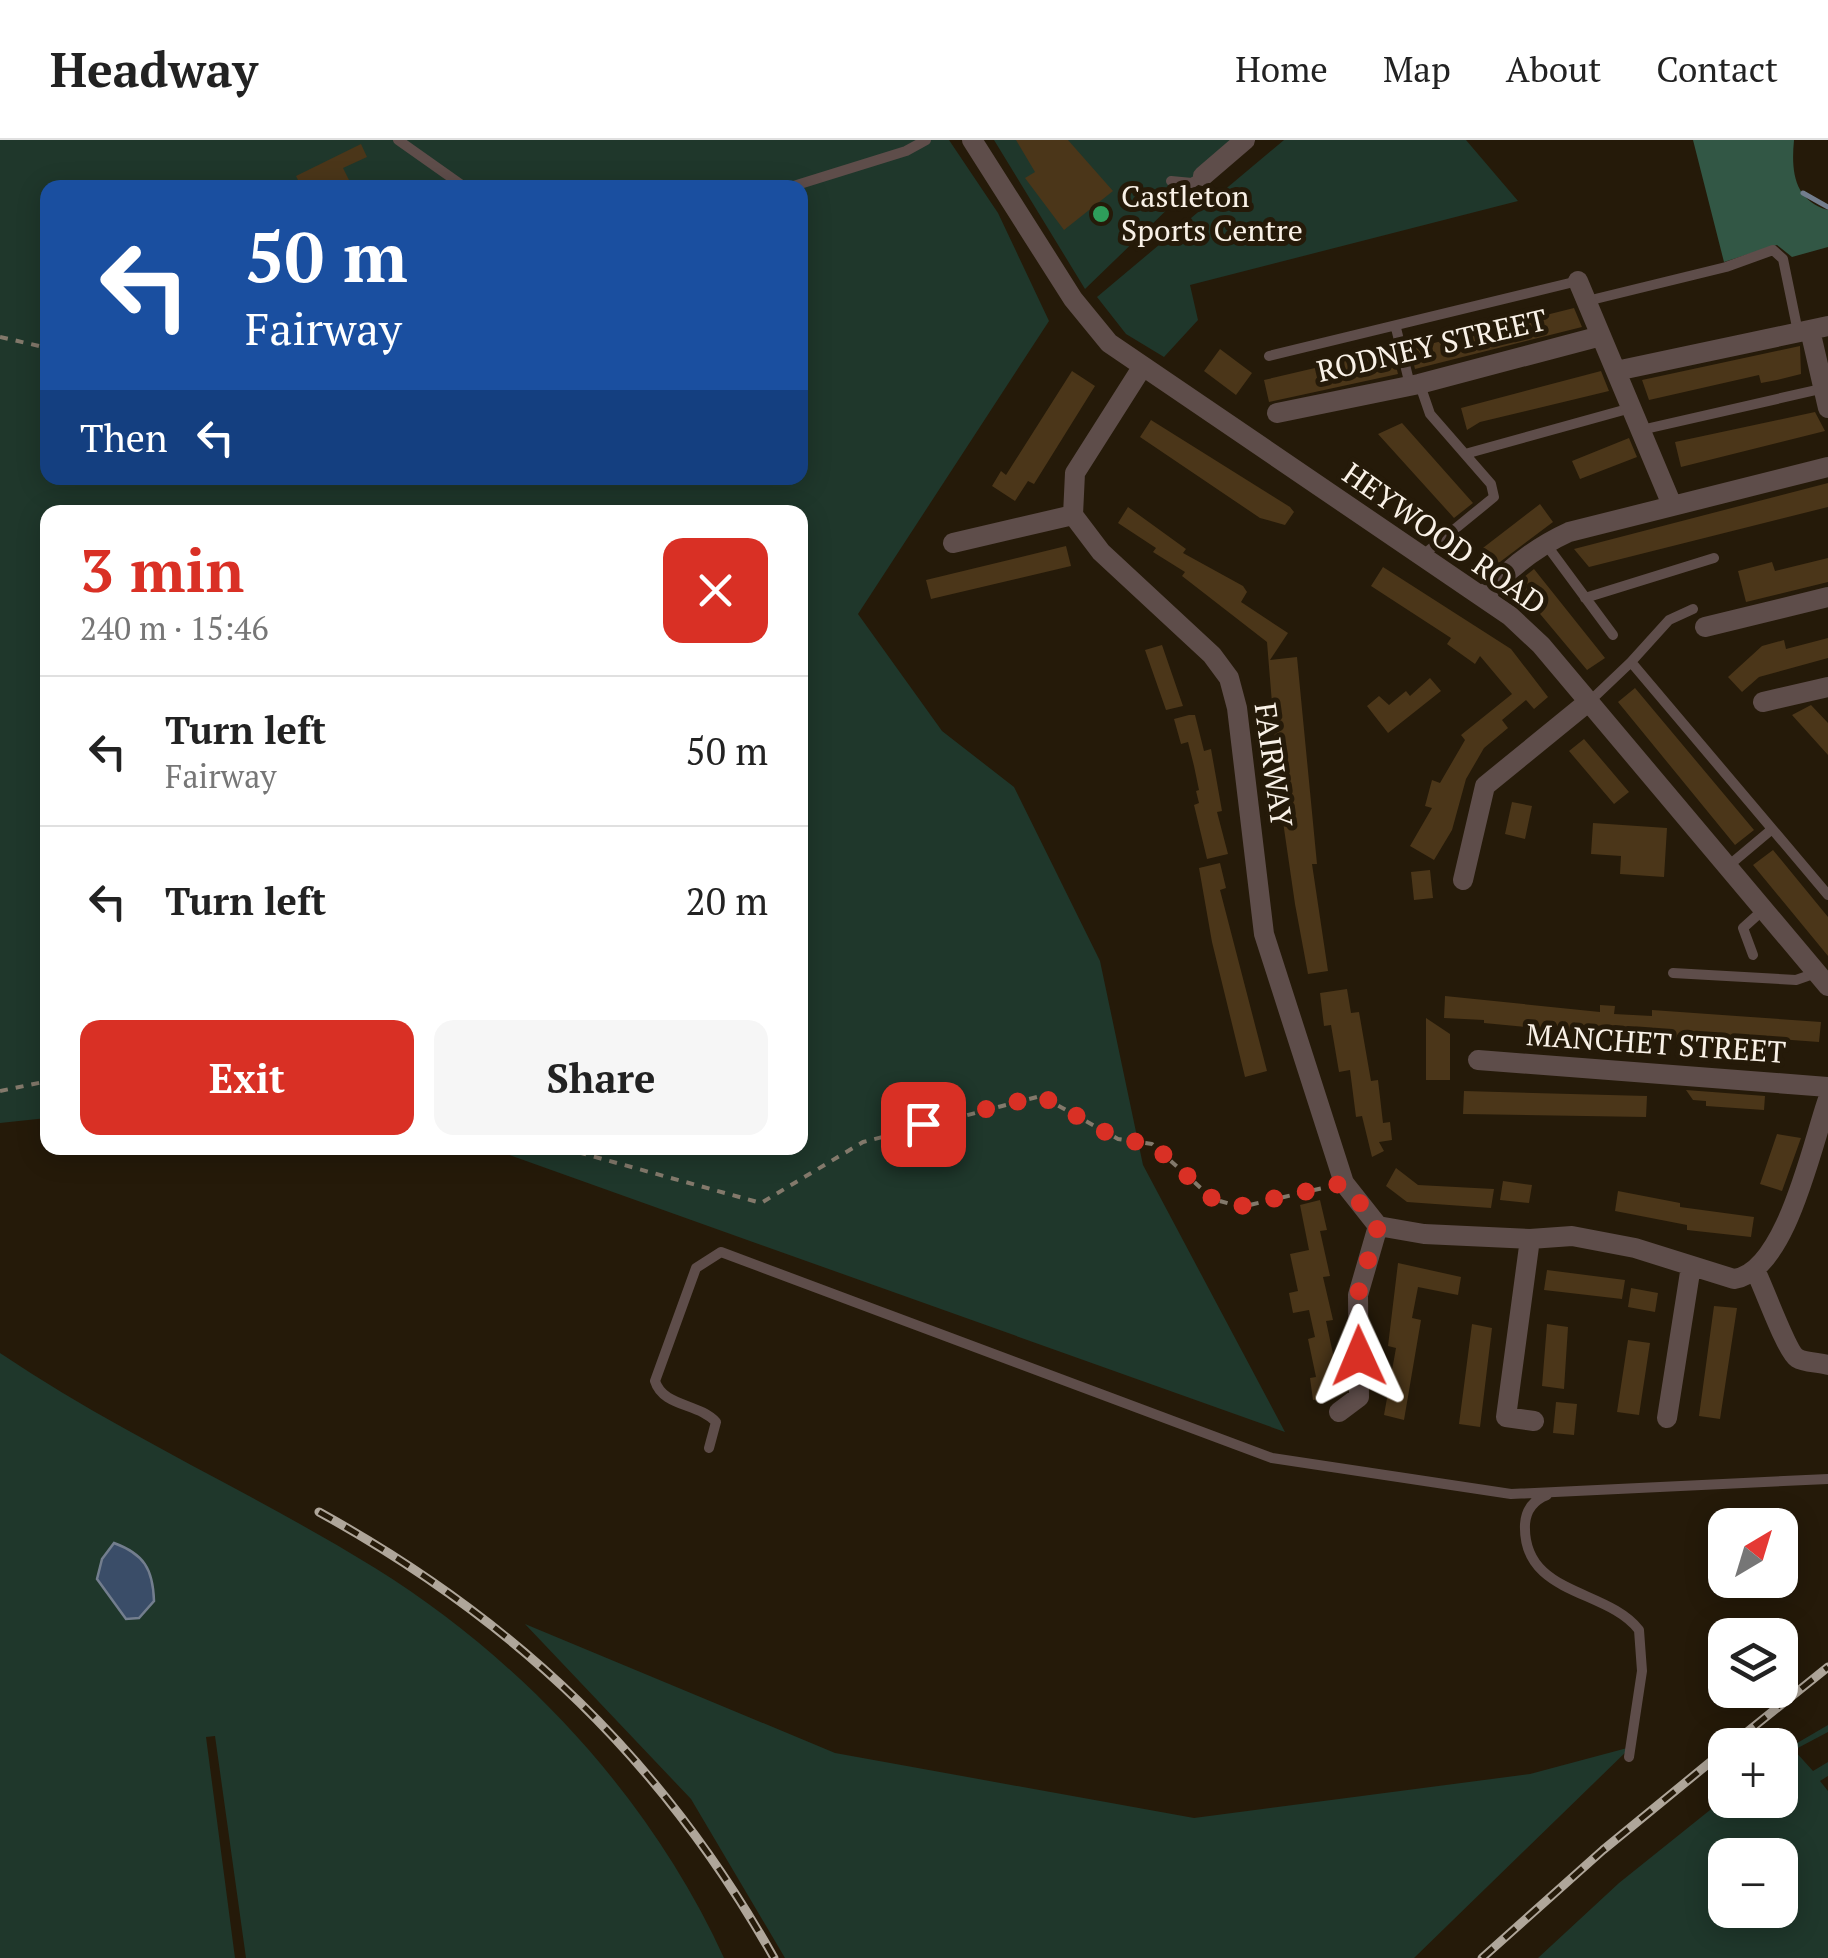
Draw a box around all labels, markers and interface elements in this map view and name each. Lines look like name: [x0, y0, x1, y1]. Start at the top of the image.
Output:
text: Headway: [50, 37, 258, 101]
text: Home: [1235, 46, 1328, 92]
text: Map: [1383, 46, 1451, 92]
text: About: [1506, 46, 1601, 92]
text: Contact: [1656, 46, 1778, 92]
place label: Castleton Sports Centre: [1121, 176, 1303, 250]
marker: Castleton Sports Centre: [1090, 203, 1112, 225]
text: 50 m: [245, 209, 408, 302]
icon: left: [80, 220, 210, 350]
text: Fairway: [245, 298, 402, 358]
street label: RODNEY STREET: [1313, 299, 1551, 391]
icon: left: [188, 410, 243, 465]
text: Then: [80, 413, 168, 463]
street label: HEYWOOD ROAD: [1335, 453, 1554, 623]
text: 3 min: [80, 530, 244, 609]
button: close: [663, 538, 768, 643]
text: 240 m · 15:46: [80, 607, 268, 649]
street label: FAIRWAY: [1245, 700, 1303, 830]
text: Turn left: [165, 705, 326, 755]
icon: left: [80, 724, 135, 779]
text: 50 m: [685, 726, 768, 776]
text: Fairway: [165, 755, 276, 797]
icon: left: [80, 874, 135, 929]
text: Turn left: [165, 876, 326, 926]
text: 20 m: [685, 876, 768, 926]
street label: MANCHET STREET: [1525, 1014, 1787, 1072]
button: Exit: [80, 1020, 414, 1135]
button: Share: [434, 1020, 768, 1135]
pin: [881, 1082, 966, 1167]
icon: arrive: [896, 1097, 951, 1152]
position arrow: [1307, 1304, 1411, 1408]
north arrow: [1708, 1508, 1798, 1598]
map controls: [1708, 1508, 1798, 1928]
button: layers: [1708, 1618, 1798, 1708]
button: +: [1708, 1728, 1798, 1818]
button: −: [1708, 1838, 1798, 1928]

